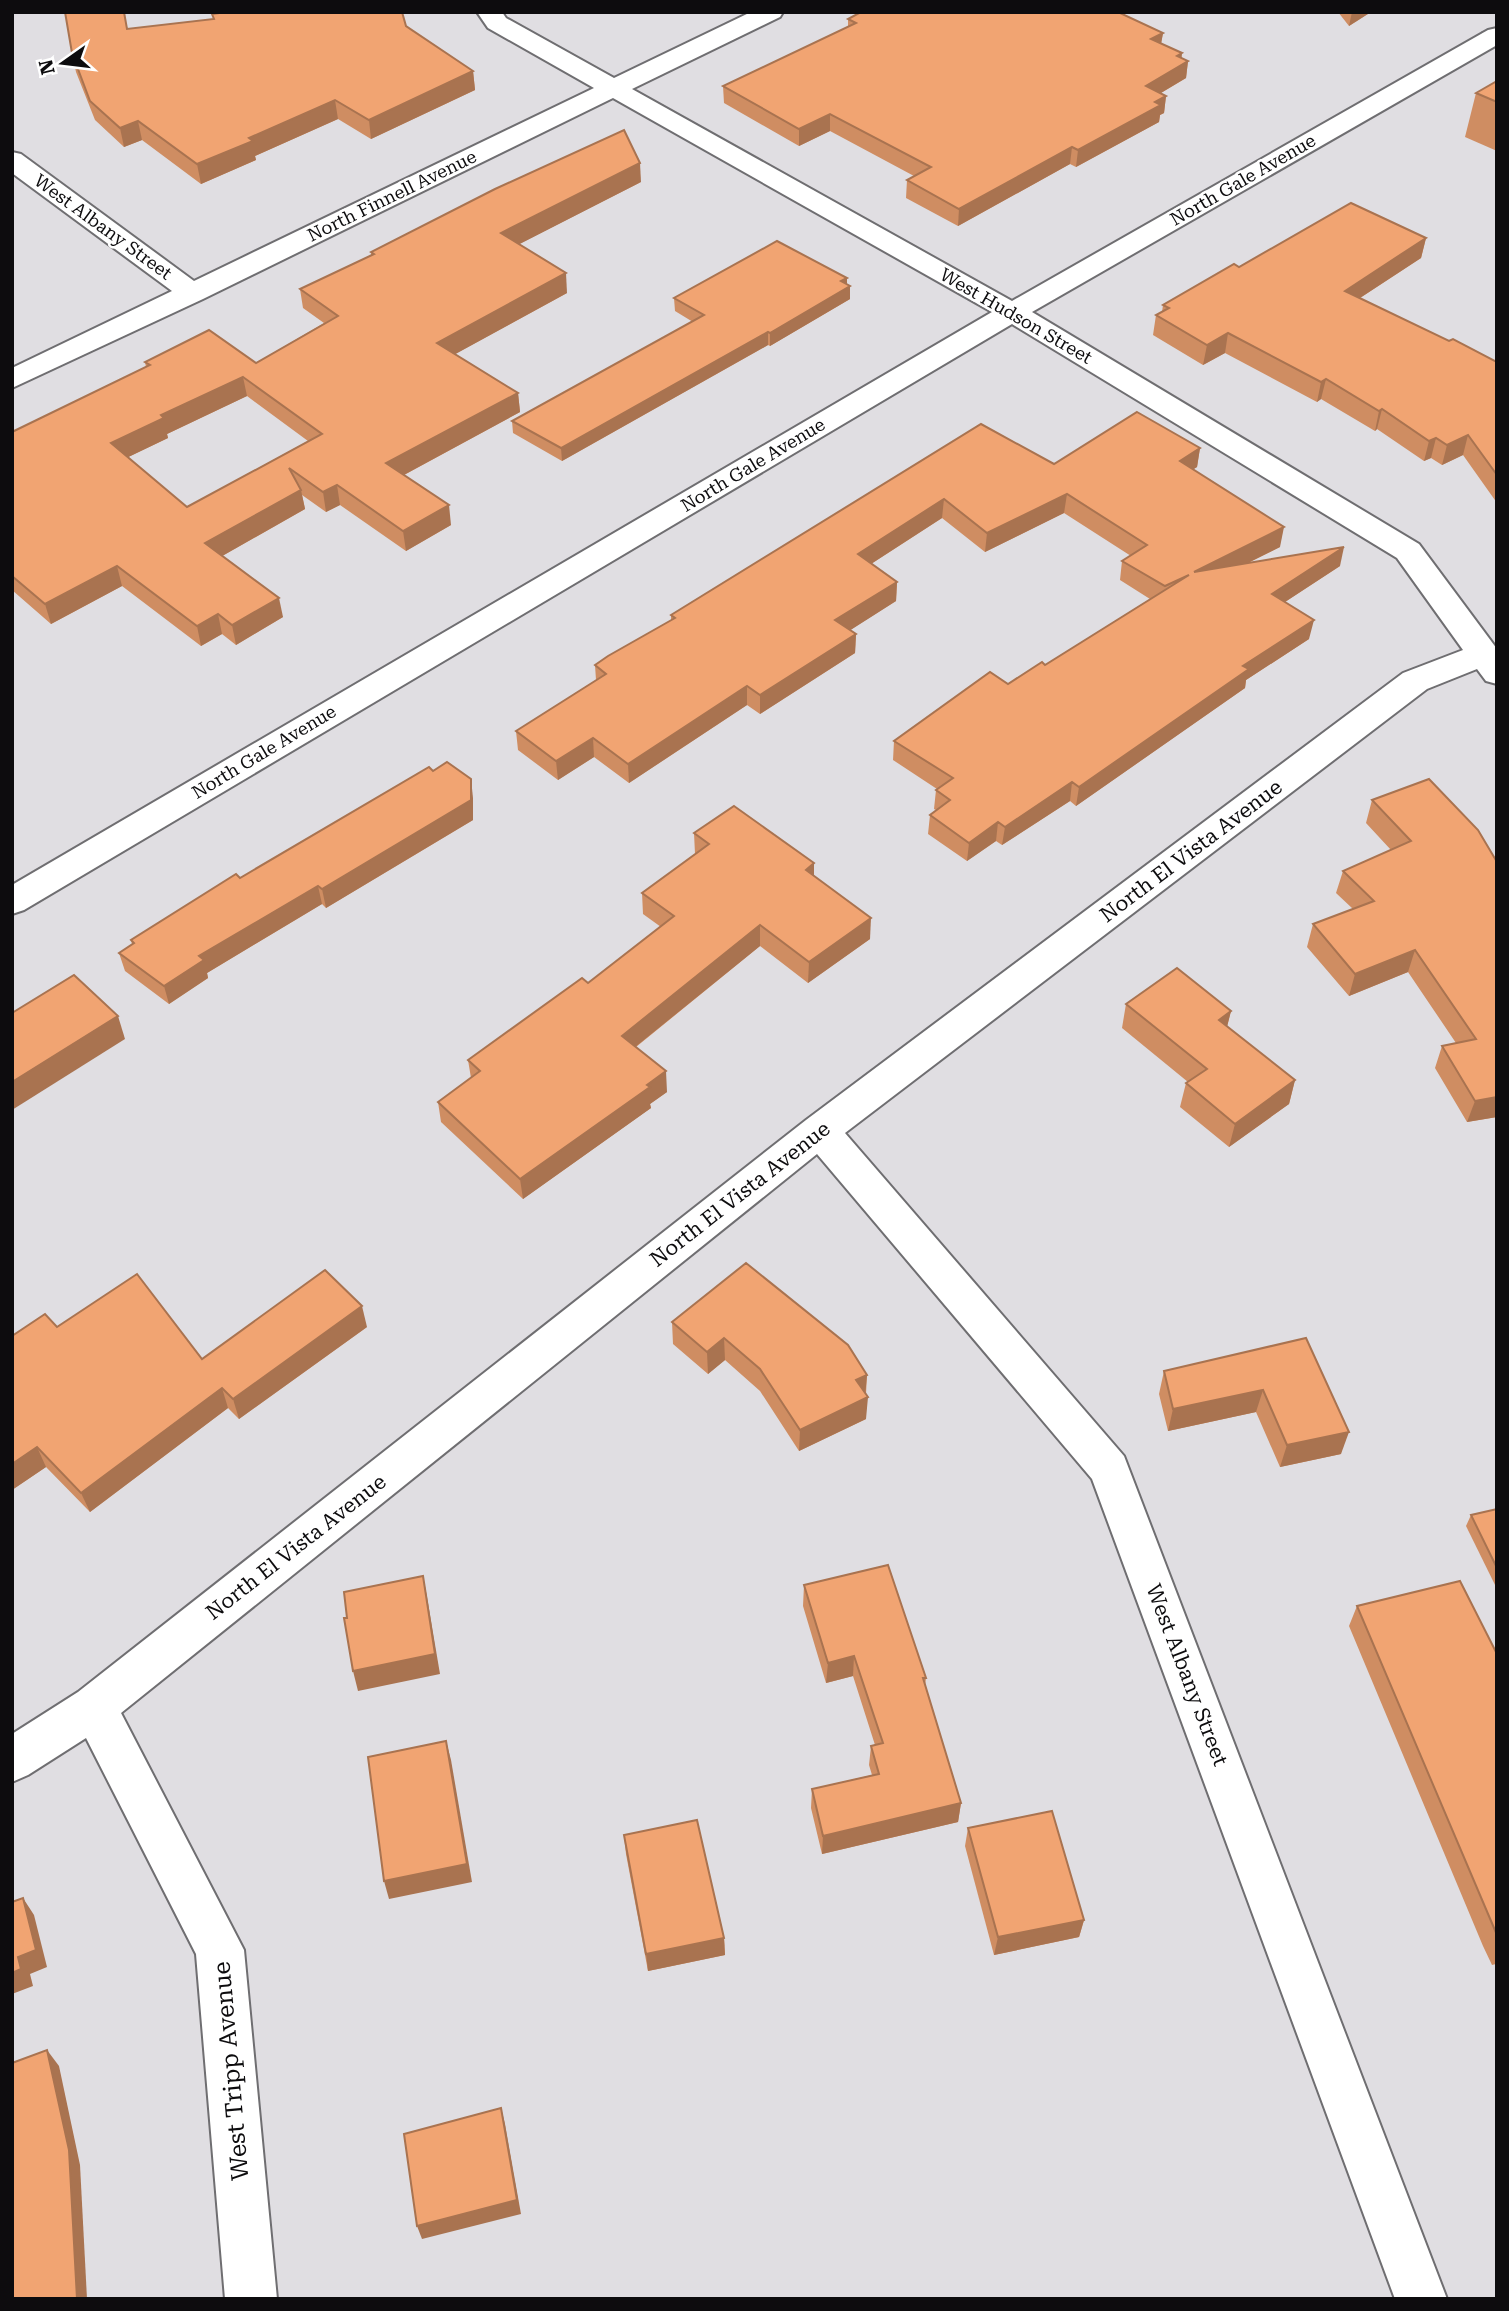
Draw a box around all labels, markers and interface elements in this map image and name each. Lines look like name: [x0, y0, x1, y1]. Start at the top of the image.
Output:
north arrow: [28, 28, 98, 98]
text: N: [34, 57, 60, 77]
street label: North Gale Avenue: [1166, 129, 1319, 230]
street label: North Finnell Avenue: [304, 145, 480, 246]
street label: West Albany Street: [30, 170, 176, 284]
street label: West Hudson Street: [936, 263, 1096, 368]
street label: North Gale Avenue: [677, 413, 829, 516]
street label: North Gale Avenue: [188, 700, 340, 803]
street label: North El Vista Avenue: [1095, 775, 1287, 927]
street label: North El Vista Avenue: [645, 1116, 835, 1272]
street label: North El Vista Avenue: [201, 1469, 391, 1625]
street label: West Albany Street: [1141, 1581, 1233, 1769]
street label: West Tripp Avenue: [207, 1960, 255, 2182]

